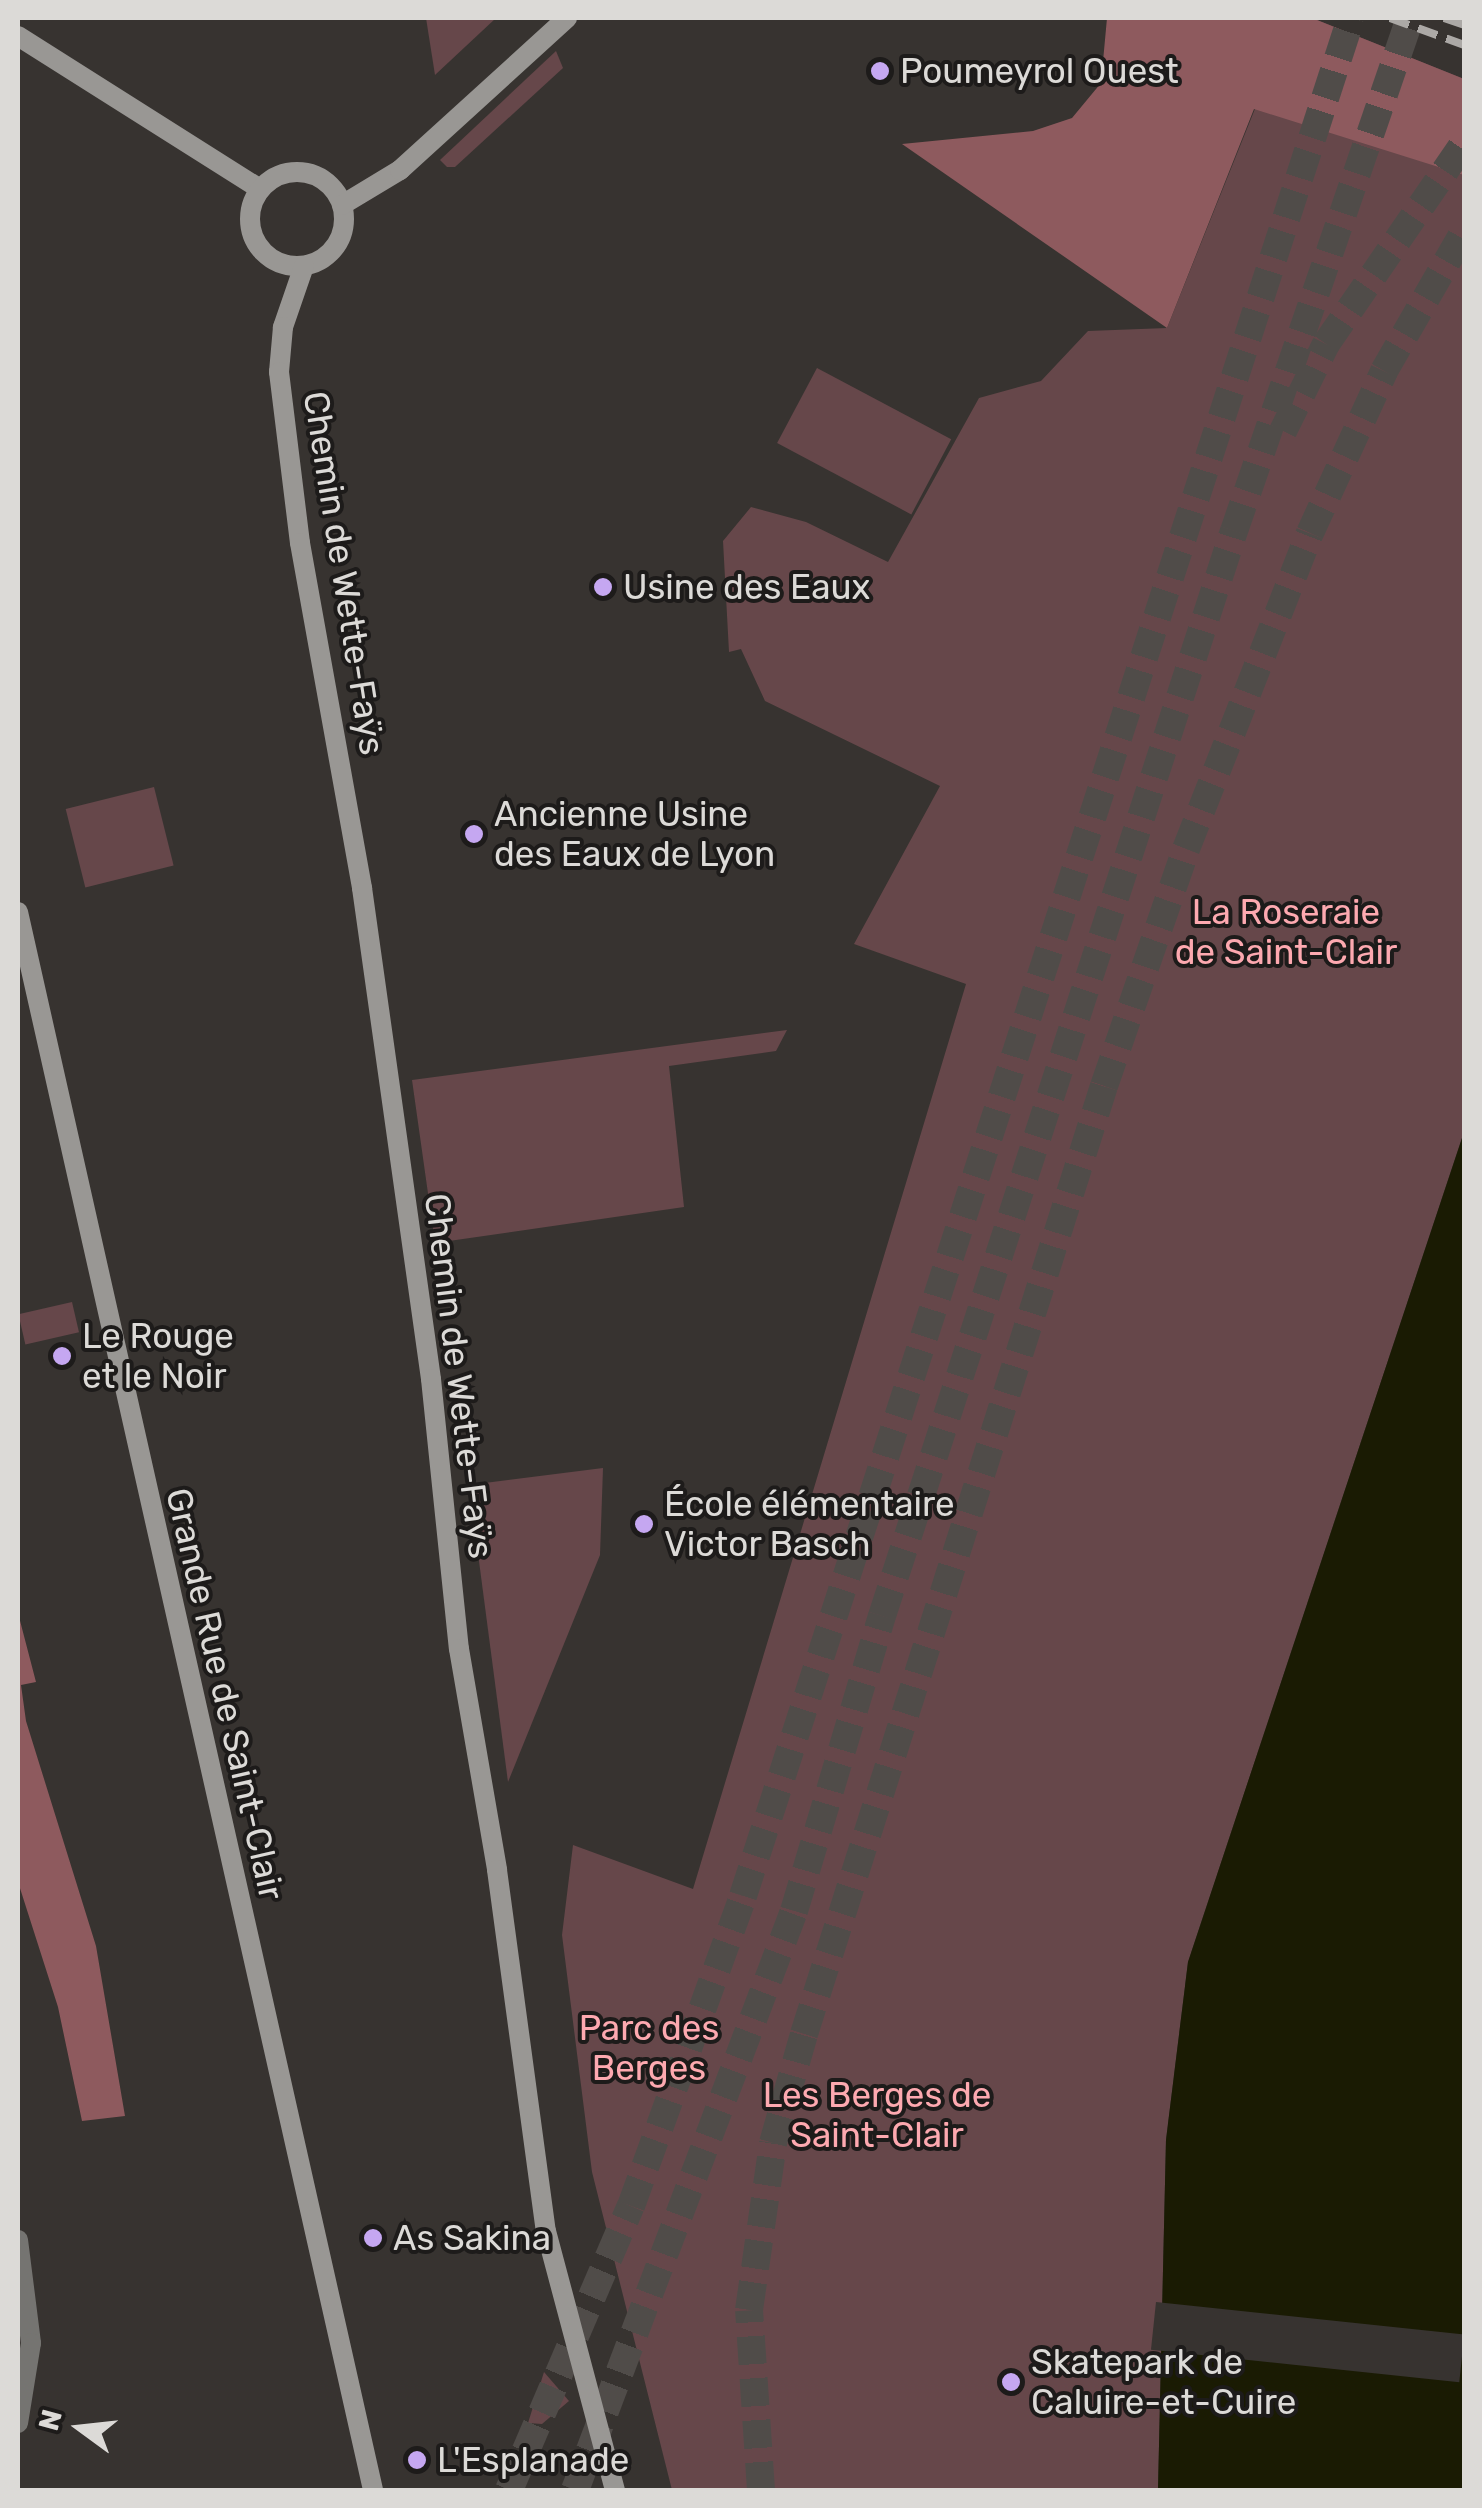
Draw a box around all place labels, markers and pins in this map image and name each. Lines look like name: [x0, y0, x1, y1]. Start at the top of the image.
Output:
place label: Poumeyrol Ouest: [900, 50, 1179, 92]
marker: Poumeyrol Ouest: [869, 60, 891, 82]
place label: Usine des Eaux: [623, 566, 870, 608]
marker: Usine des Eaux: [592, 576, 614, 598]
place label: Ancienne Usine des Eaux de Lyon: [494, 793, 775, 875]
marker: Ancienne Usine des Eaux de Lyon: [463, 823, 485, 845]
place label: Le Rouge et le Noir: [82, 1315, 234, 1397]
marker: Le Rouge et le Noir: [51, 1345, 73, 1367]
place label: École élémentaire Victor Basch: [664, 1483, 955, 1565]
marker: École élémentaire Victor Basch: [633, 1513, 655, 1535]
place label: As Sakina: [393, 2217, 551, 2259]
marker: As Sakina: [362, 2227, 384, 2249]
place label: Skatepark de Caluire-et-Cuire: [1031, 2341, 1296, 2423]
marker: Skatepark de Caluire-et-Cuire: [1000, 2371, 1022, 2393]
place label: L'Esplanade: [437, 2439, 629, 2481]
marker: L'Esplanade: [406, 2449, 428, 2471]

